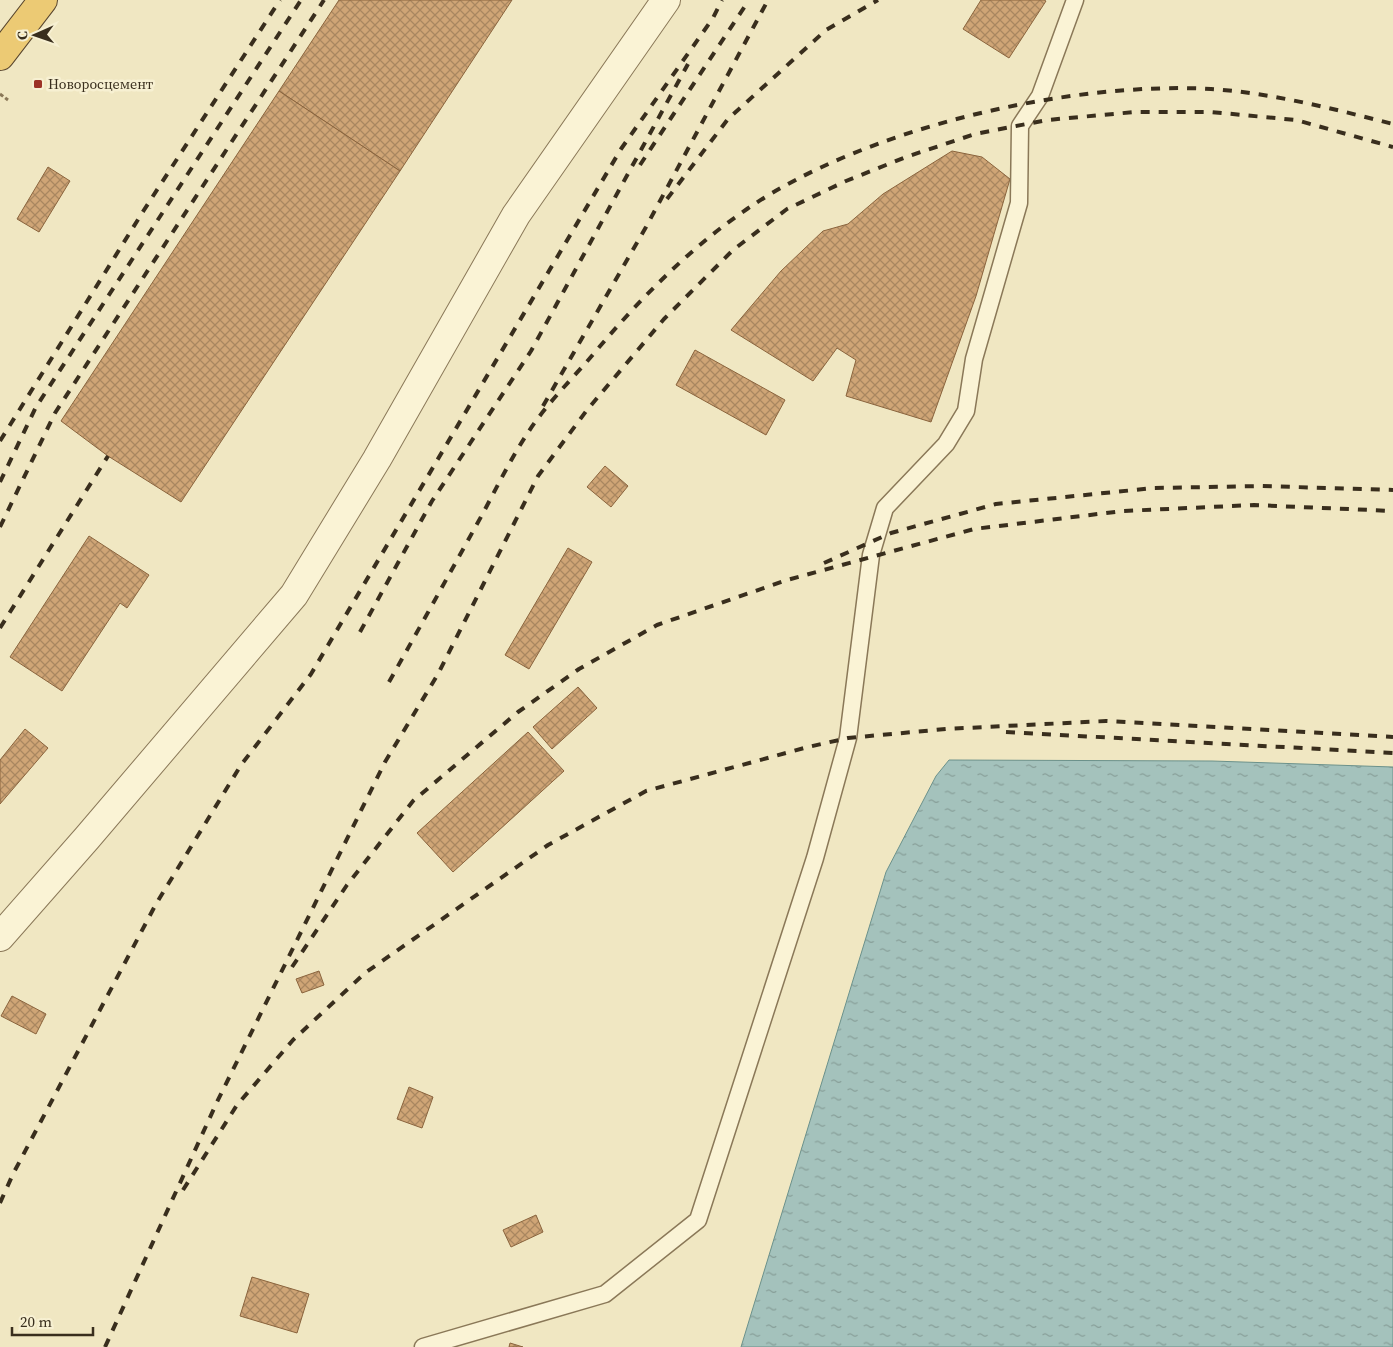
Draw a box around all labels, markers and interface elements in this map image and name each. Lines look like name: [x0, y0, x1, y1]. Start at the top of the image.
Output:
north arrow: [10, 10, 60, 60]
text: С: [12, 30, 32, 40]
place label: Новоросцемент: [48, 74, 154, 94]
marker: Новоросцемент: [32, 78, 44, 90]
scale bar: [12, 1304, 94, 1336]
text: 20 m: [20, 1311, 52, 1332]

